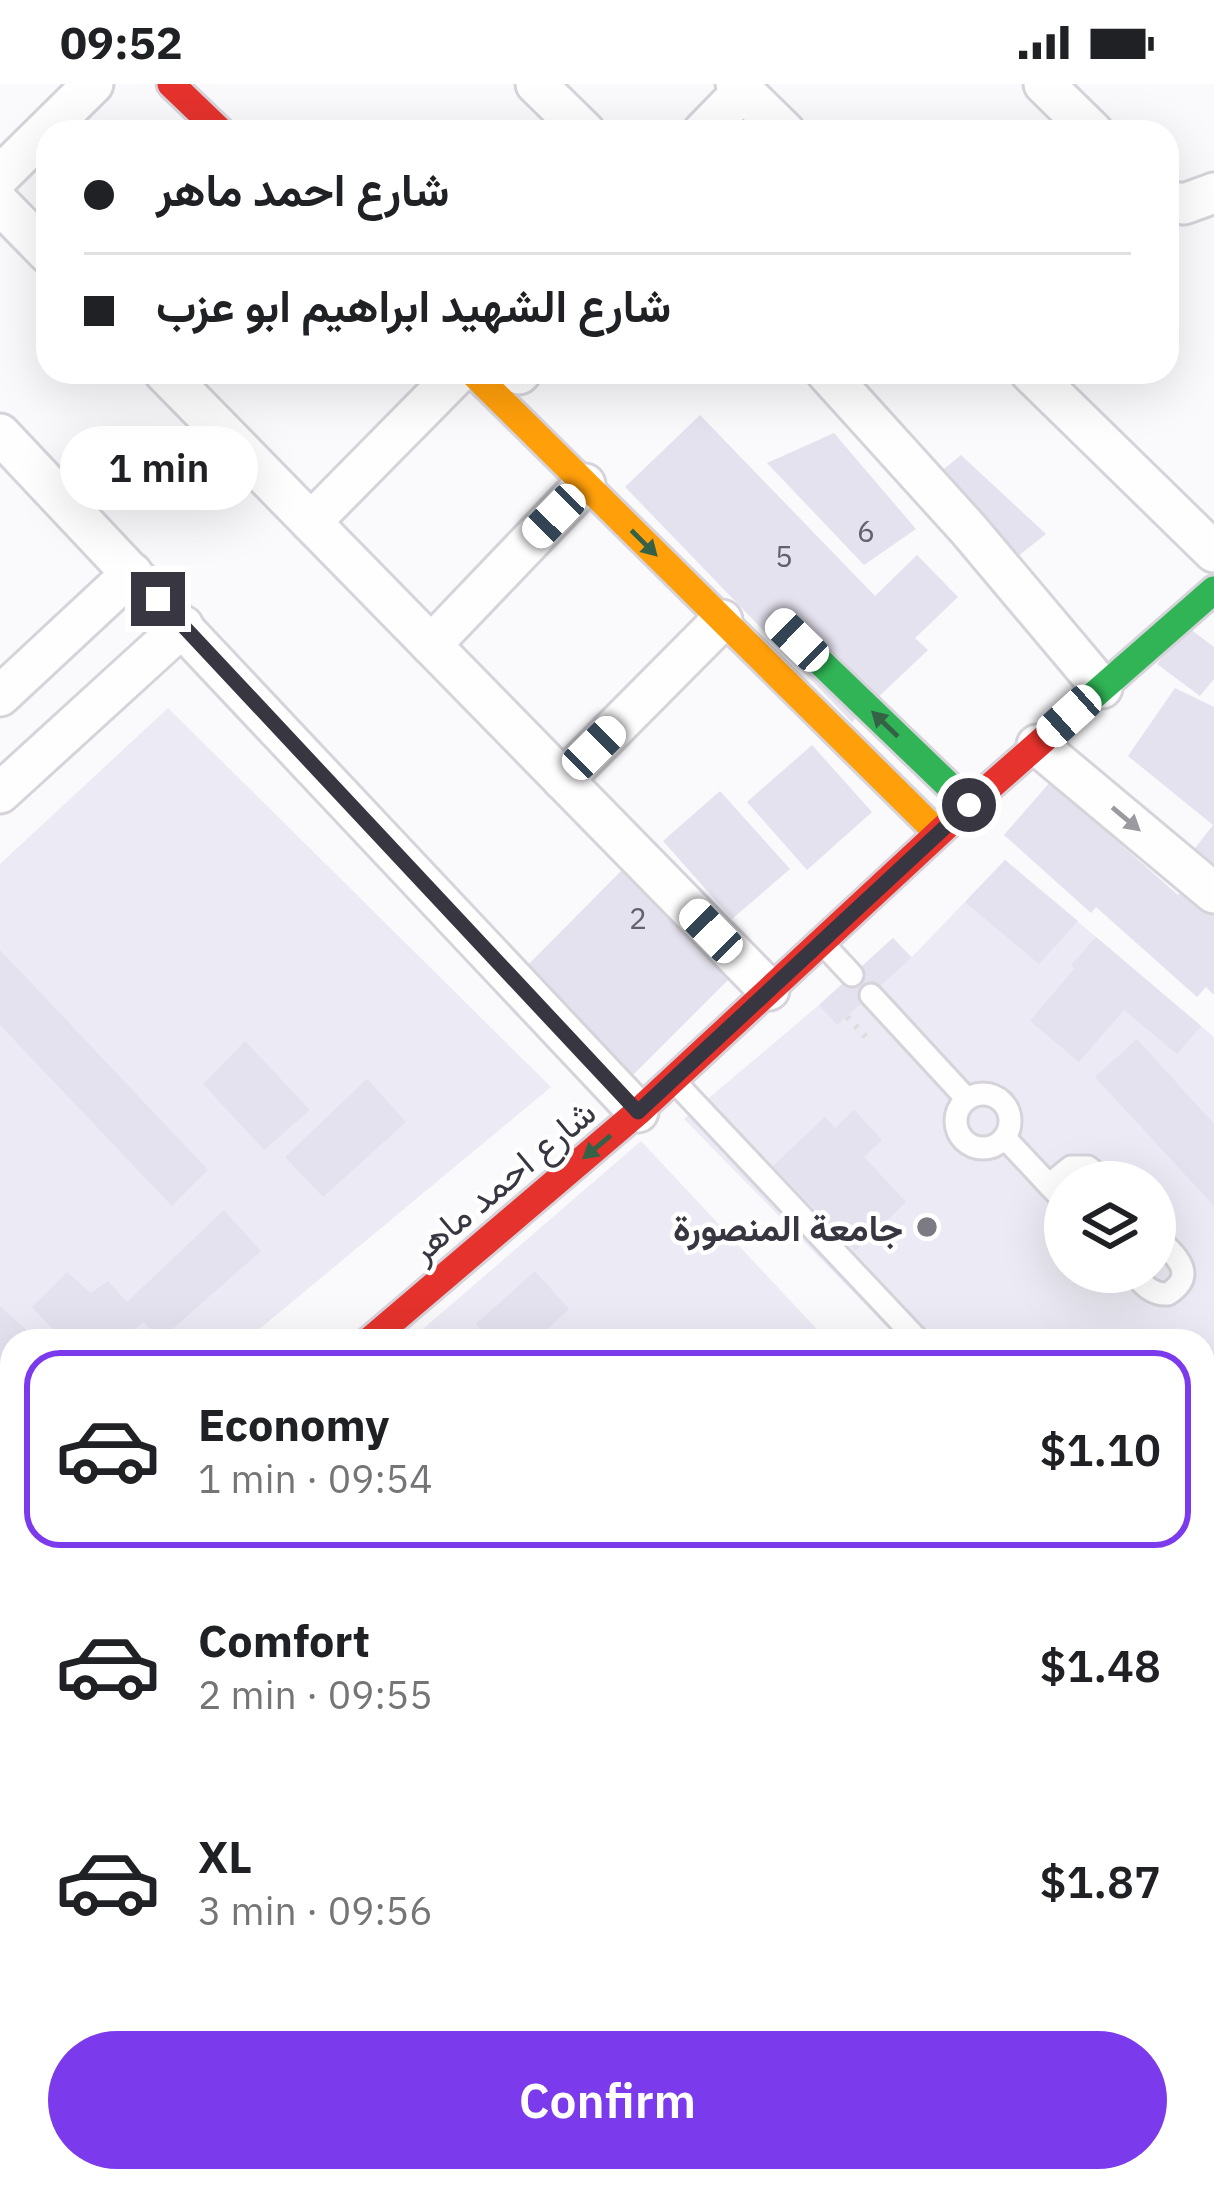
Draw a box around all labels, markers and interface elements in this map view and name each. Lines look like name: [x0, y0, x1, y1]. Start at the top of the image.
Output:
text: 09:52: [60, 13, 183, 71]
text: شارع احمد ماهر: [156, 160, 449, 218]
text: شارع الشهيد ابراهيم ابو عزب: [156, 276, 671, 334]
callout: 1 min: [59, 425, 257, 509]
text: 1 min: [109, 442, 209, 493]
car: [516, 478, 592, 554]
house number: 6: [857, 511, 875, 550]
one-way arrow: [629, 529, 658, 557]
house number: 5: [775, 536, 793, 575]
route end: [131, 572, 185, 626]
car: [759, 602, 835, 678]
car: [1030, 679, 1108, 753]
car: [556, 710, 632, 786]
one-way arrow: [870, 710, 899, 738]
route start: [942, 778, 996, 832]
one-way arrow: [1110, 805, 1141, 831]
car: [673, 893, 749, 969]
house number: 2: [629, 898, 647, 937]
street label: شارع احمد ماهر: [398, 1088, 606, 1274]
one-way arrow: [582, 1133, 612, 1159]
map controls: [1044, 1161, 1176, 1293]
button: layers: [1044, 1161, 1176, 1293]
place label: جامعة المنصورة: [673, 1204, 903, 1251]
marker: جامعة المنصورة: [914, 1214, 940, 1240]
icon: car: [54, 1395, 162, 1503]
text: Economy: [198, 1395, 389, 1453]
text: $1.10: [1040, 1420, 1161, 1478]
text: 1 min · 09:54: [198, 1453, 433, 1504]
icon: car: [54, 1611, 162, 1719]
text: Comfort: [198, 1611, 370, 1669]
text: $1.48: [1040, 1636, 1161, 1694]
text: 2 min · 09:55: [198, 1669, 433, 1720]
icon: car: [54, 1827, 162, 1935]
text: XL: [198, 1827, 252, 1885]
text: $1.87: [1040, 1852, 1161, 1910]
text: 3 min · 09:56: [198, 1885, 433, 1936]
button: Confirm: [48, 2031, 1167, 2169]

